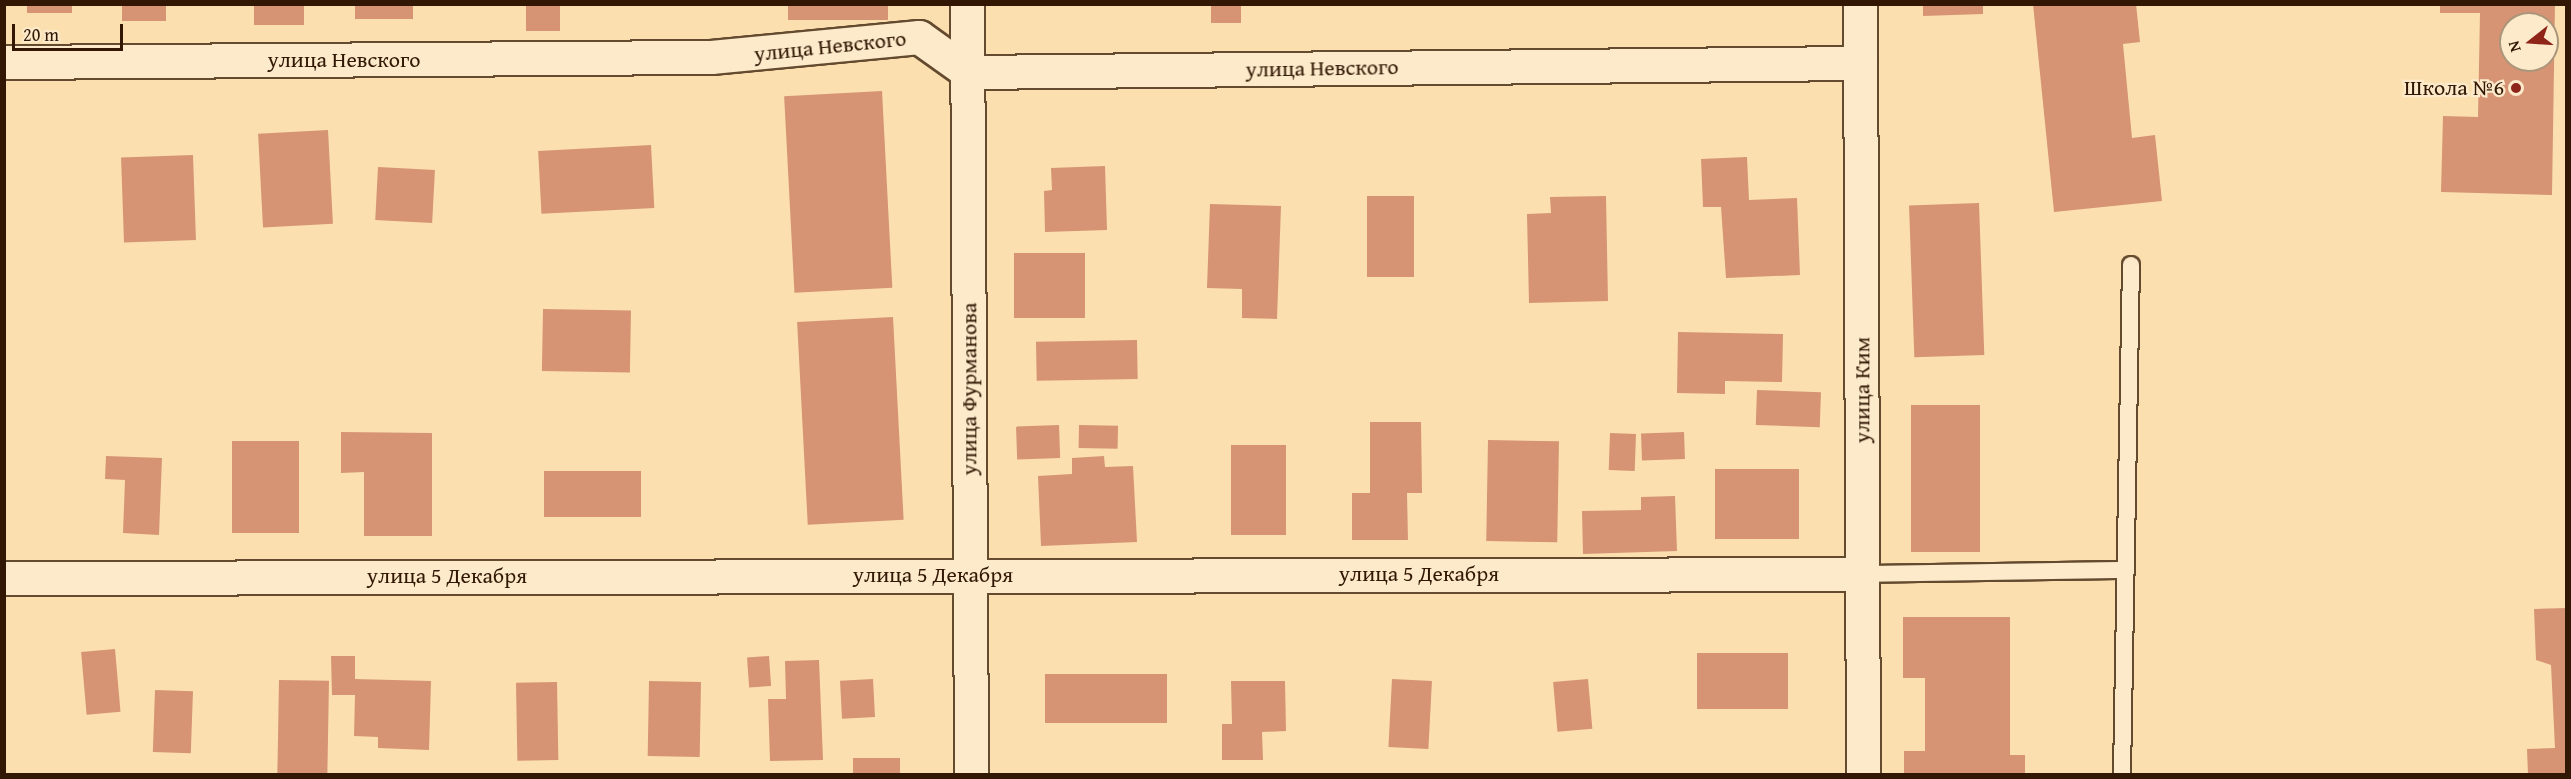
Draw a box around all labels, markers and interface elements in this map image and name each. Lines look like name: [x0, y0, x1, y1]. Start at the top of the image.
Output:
scale bar: [15, 12, 126, 50]
north arrow: [2499, 12, 2559, 72]
text: 20 m: [23, 21, 59, 48]
street label: улица Невского: [753, 25, 907, 67]
text: N: [2501, 38, 2527, 55]
street label: улица Невского: [268, 47, 420, 73]
street label: улица Невского: [1245, 53, 1399, 83]
place label: Школа №6: [2404, 75, 2504, 101]
marker: Школа №6: [2509, 81, 2523, 95]
street label: улица Фурманова: [956, 303, 982, 475]
street label: улица Ким: [1849, 337, 1875, 443]
street label: улица 5 Декабря: [1339, 561, 1499, 587]
street label: улица 5 Декабря: [853, 562, 1013, 588]
street label: улица 5 Декабря: [367, 563, 527, 589]

